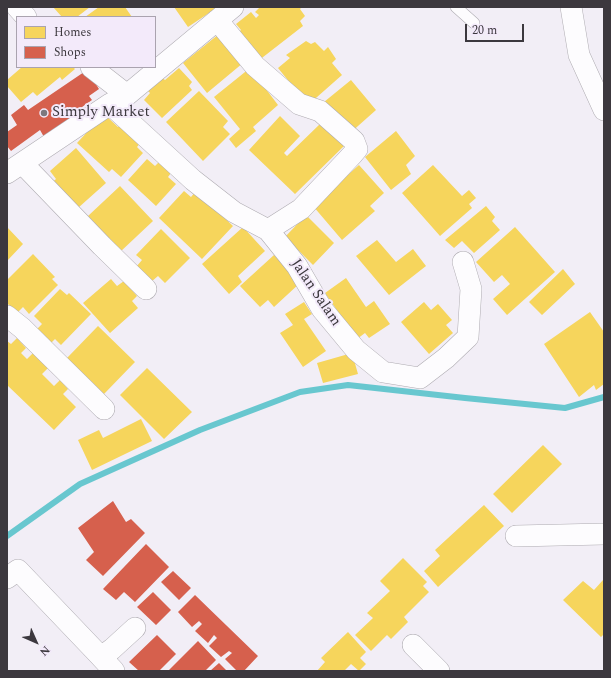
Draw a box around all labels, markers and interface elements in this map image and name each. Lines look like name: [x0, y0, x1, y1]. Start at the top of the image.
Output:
legend: [16, 16, 156, 68]
scale bar: [467, 16, 526, 42]
text: 20 m: [472, 21, 497, 40]
text: Homes: [54, 23, 92, 42]
text: Shops: [54, 43, 86, 62]
place label: Simply Market: [52, 104, 150, 122]
marker: Simply Market: [39, 108, 49, 118]
street label: Jalan Salam: [286, 256, 344, 330]
north arrow: [16, 622, 56, 662]
text: N: [36, 642, 54, 660]

